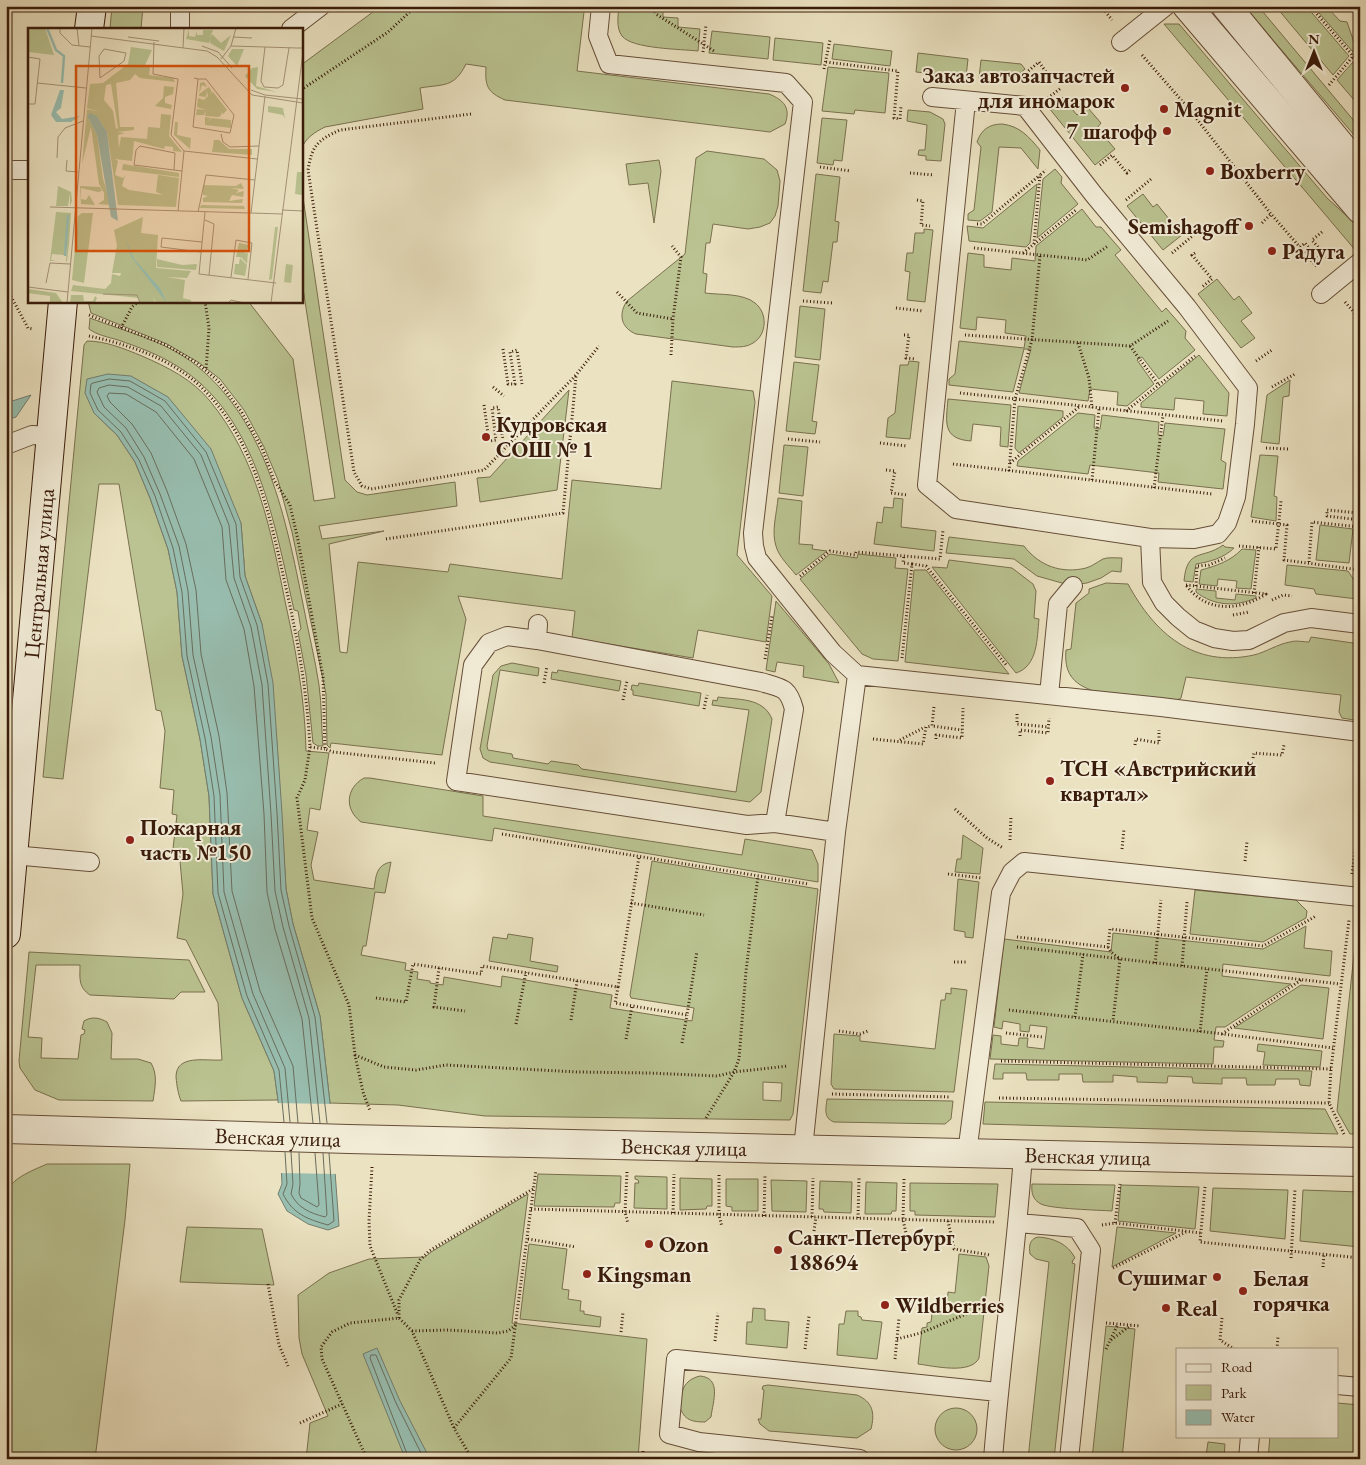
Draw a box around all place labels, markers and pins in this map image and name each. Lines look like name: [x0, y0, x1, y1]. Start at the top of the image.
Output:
place label: Заказ автозапчастей для иномарок: [922, 61, 1116, 115]
marker: Заказ автозапчастей для иномарок: [1119, 82, 1131, 94]
place label: Magnit: [1174, 95, 1242, 124]
marker: Magnit: [1158, 103, 1170, 115]
place label: 7 шагофф: [1066, 117, 1157, 146]
marker: 7 шагофф: [1161, 125, 1173, 137]
place label: Boxberry: [1220, 157, 1306, 186]
marker: Boxberry: [1204, 165, 1216, 177]
place label: Semishagoff: [1128, 212, 1241, 241]
marker: Semishagoff: [1243, 220, 1255, 232]
place label: Радуга: [1282, 237, 1345, 266]
marker: Радуга: [1266, 245, 1278, 257]
place label: Кудровская СОШ № 1: [496, 410, 608, 464]
marker: Кудровская СОШ № 1: [480, 431, 492, 443]
place label: ТСН «Австрийский квартал»: [1060, 754, 1257, 808]
marker: ТСН «Австрийский квартал»: [1044, 775, 1056, 787]
place label: Пожарная часть №150: [140, 813, 252, 867]
marker: Пожарная часть №150: [124, 834, 136, 846]
place label: Санкт-Петербург 188694: [788, 1223, 955, 1277]
place label: Ozon: [659, 1230, 709, 1259]
marker: Ozon: [643, 1238, 655, 1250]
marker: Санкт-Петербург 188694: [772, 1244, 784, 1256]
place label: Kingsman: [597, 1260, 692, 1289]
place label: Сушимаг: [1118, 1263, 1207, 1292]
place label: Белая горячка: [1253, 1264, 1330, 1318]
marker: Kingsman: [581, 1268, 593, 1280]
marker: Сушимаг: [1211, 1271, 1223, 1283]
marker: Белая горячка: [1237, 1285, 1249, 1297]
place label: Wildberries: [895, 1291, 1004, 1320]
place label: Real: [1176, 1294, 1218, 1323]
marker: Wildberries: [879, 1299, 891, 1311]
marker: Real: [1160, 1302, 1172, 1314]

